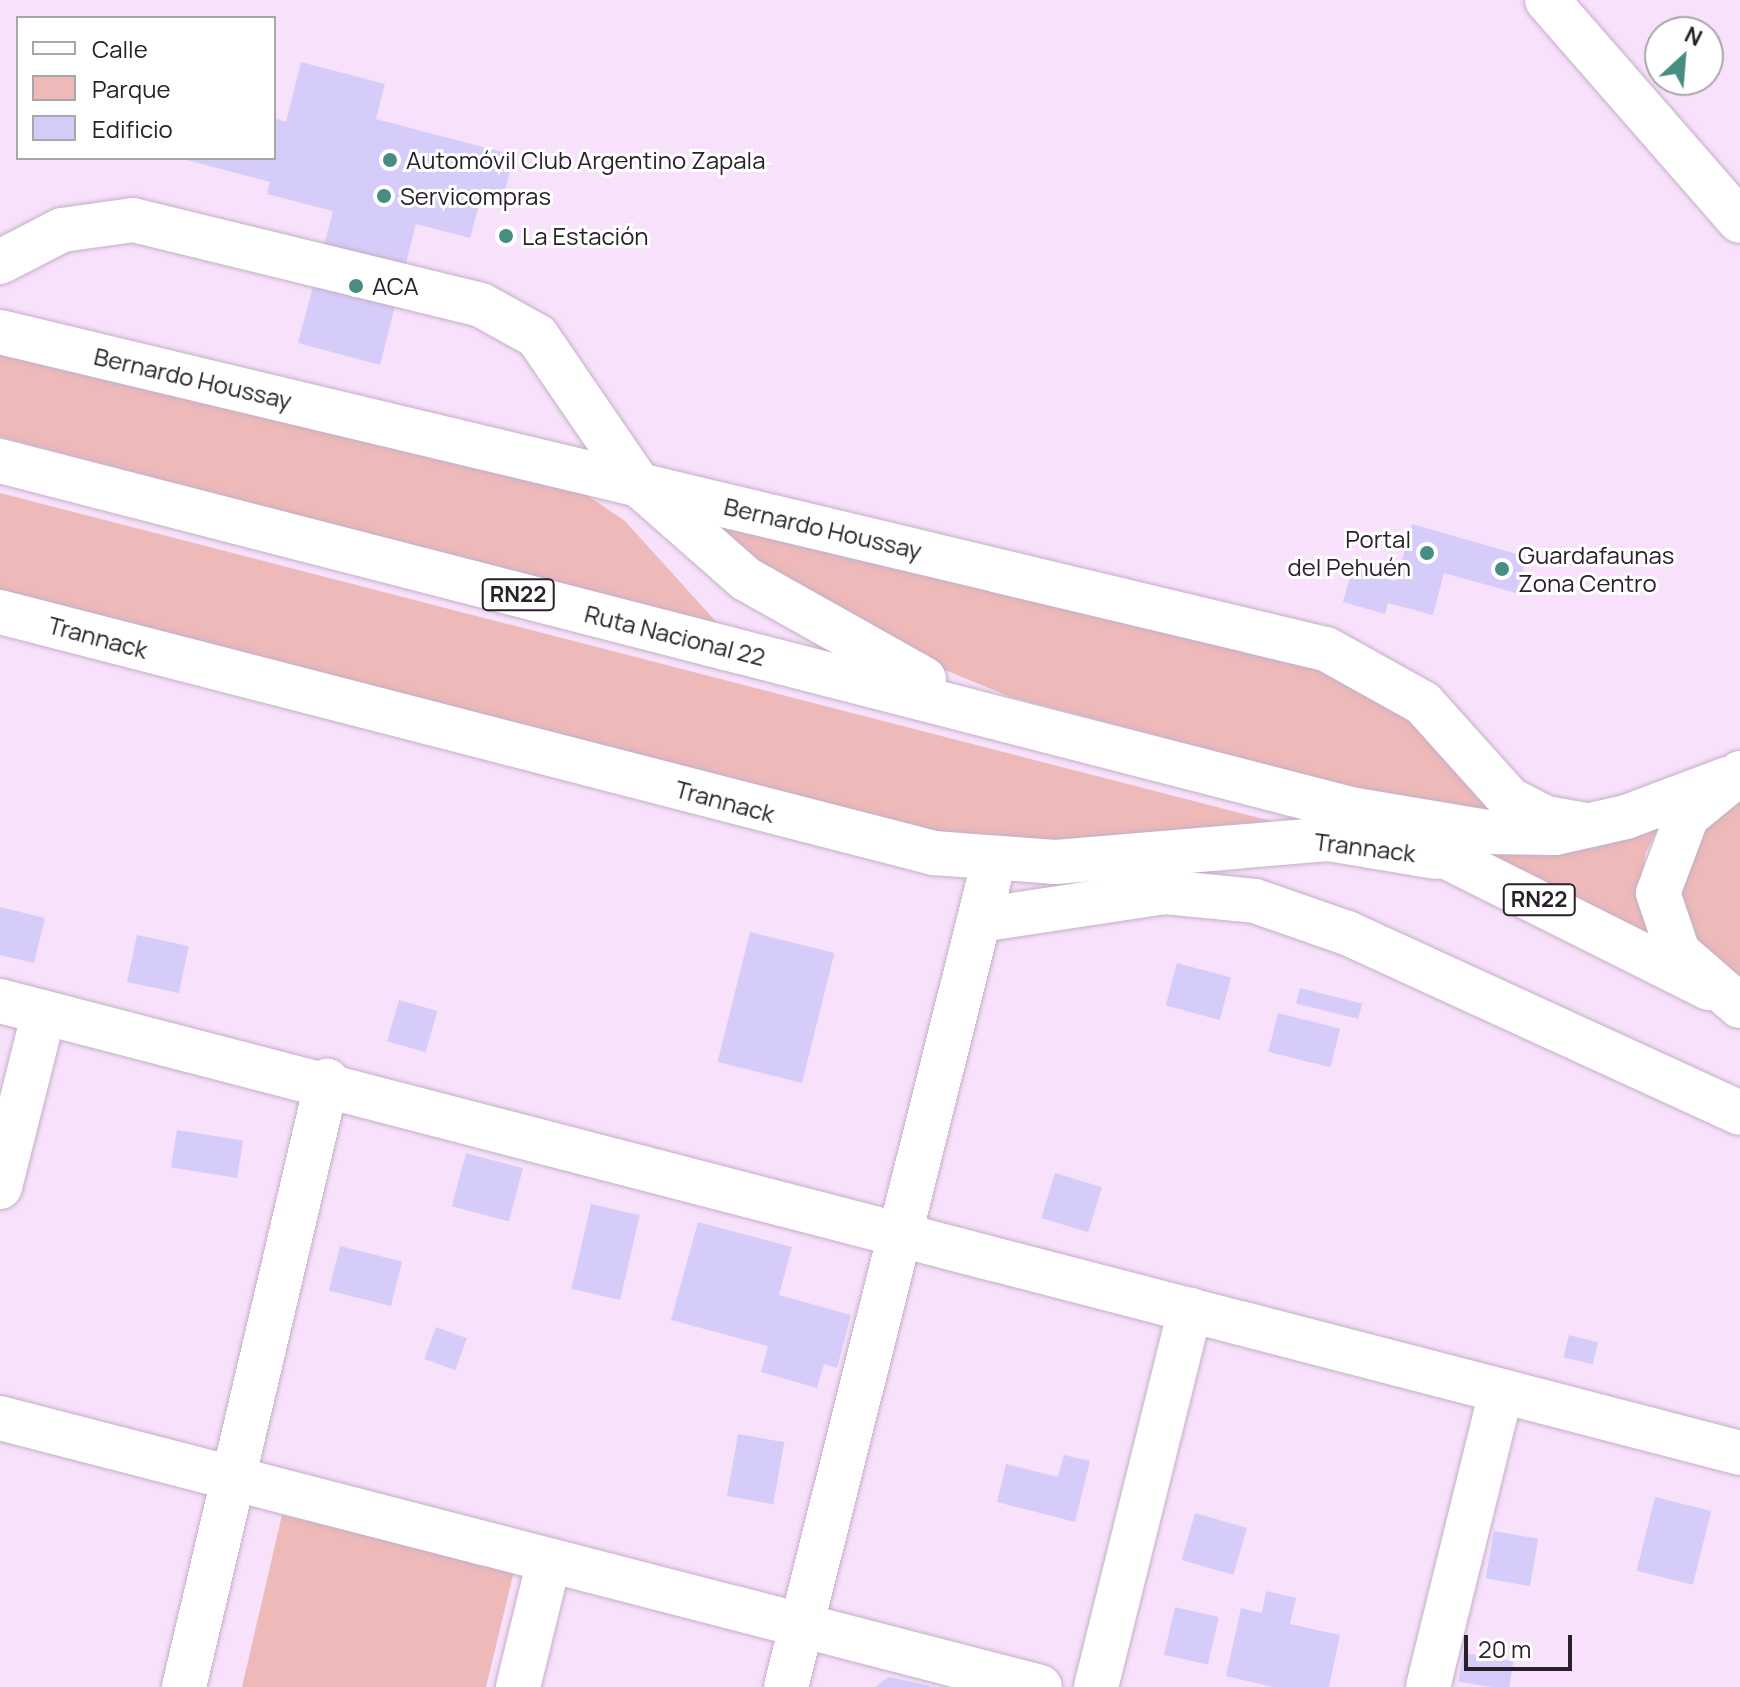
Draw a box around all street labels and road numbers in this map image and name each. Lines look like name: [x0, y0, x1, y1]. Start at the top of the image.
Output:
street label: Bernardo Houssay: [91, 341, 295, 415]
street label: Bernardo Houssay: [721, 491, 925, 565]
road number: RN22: [480, 577, 556, 613]
street label: Ruta Nacional 22: [582, 599, 768, 671]
street label: Trannack: [45, 610, 151, 664]
street label: Trannack: [672, 774, 778, 828]
street label: Trannack: [1313, 827, 1417, 867]
road number: RN22: [1501, 882, 1577, 918]

